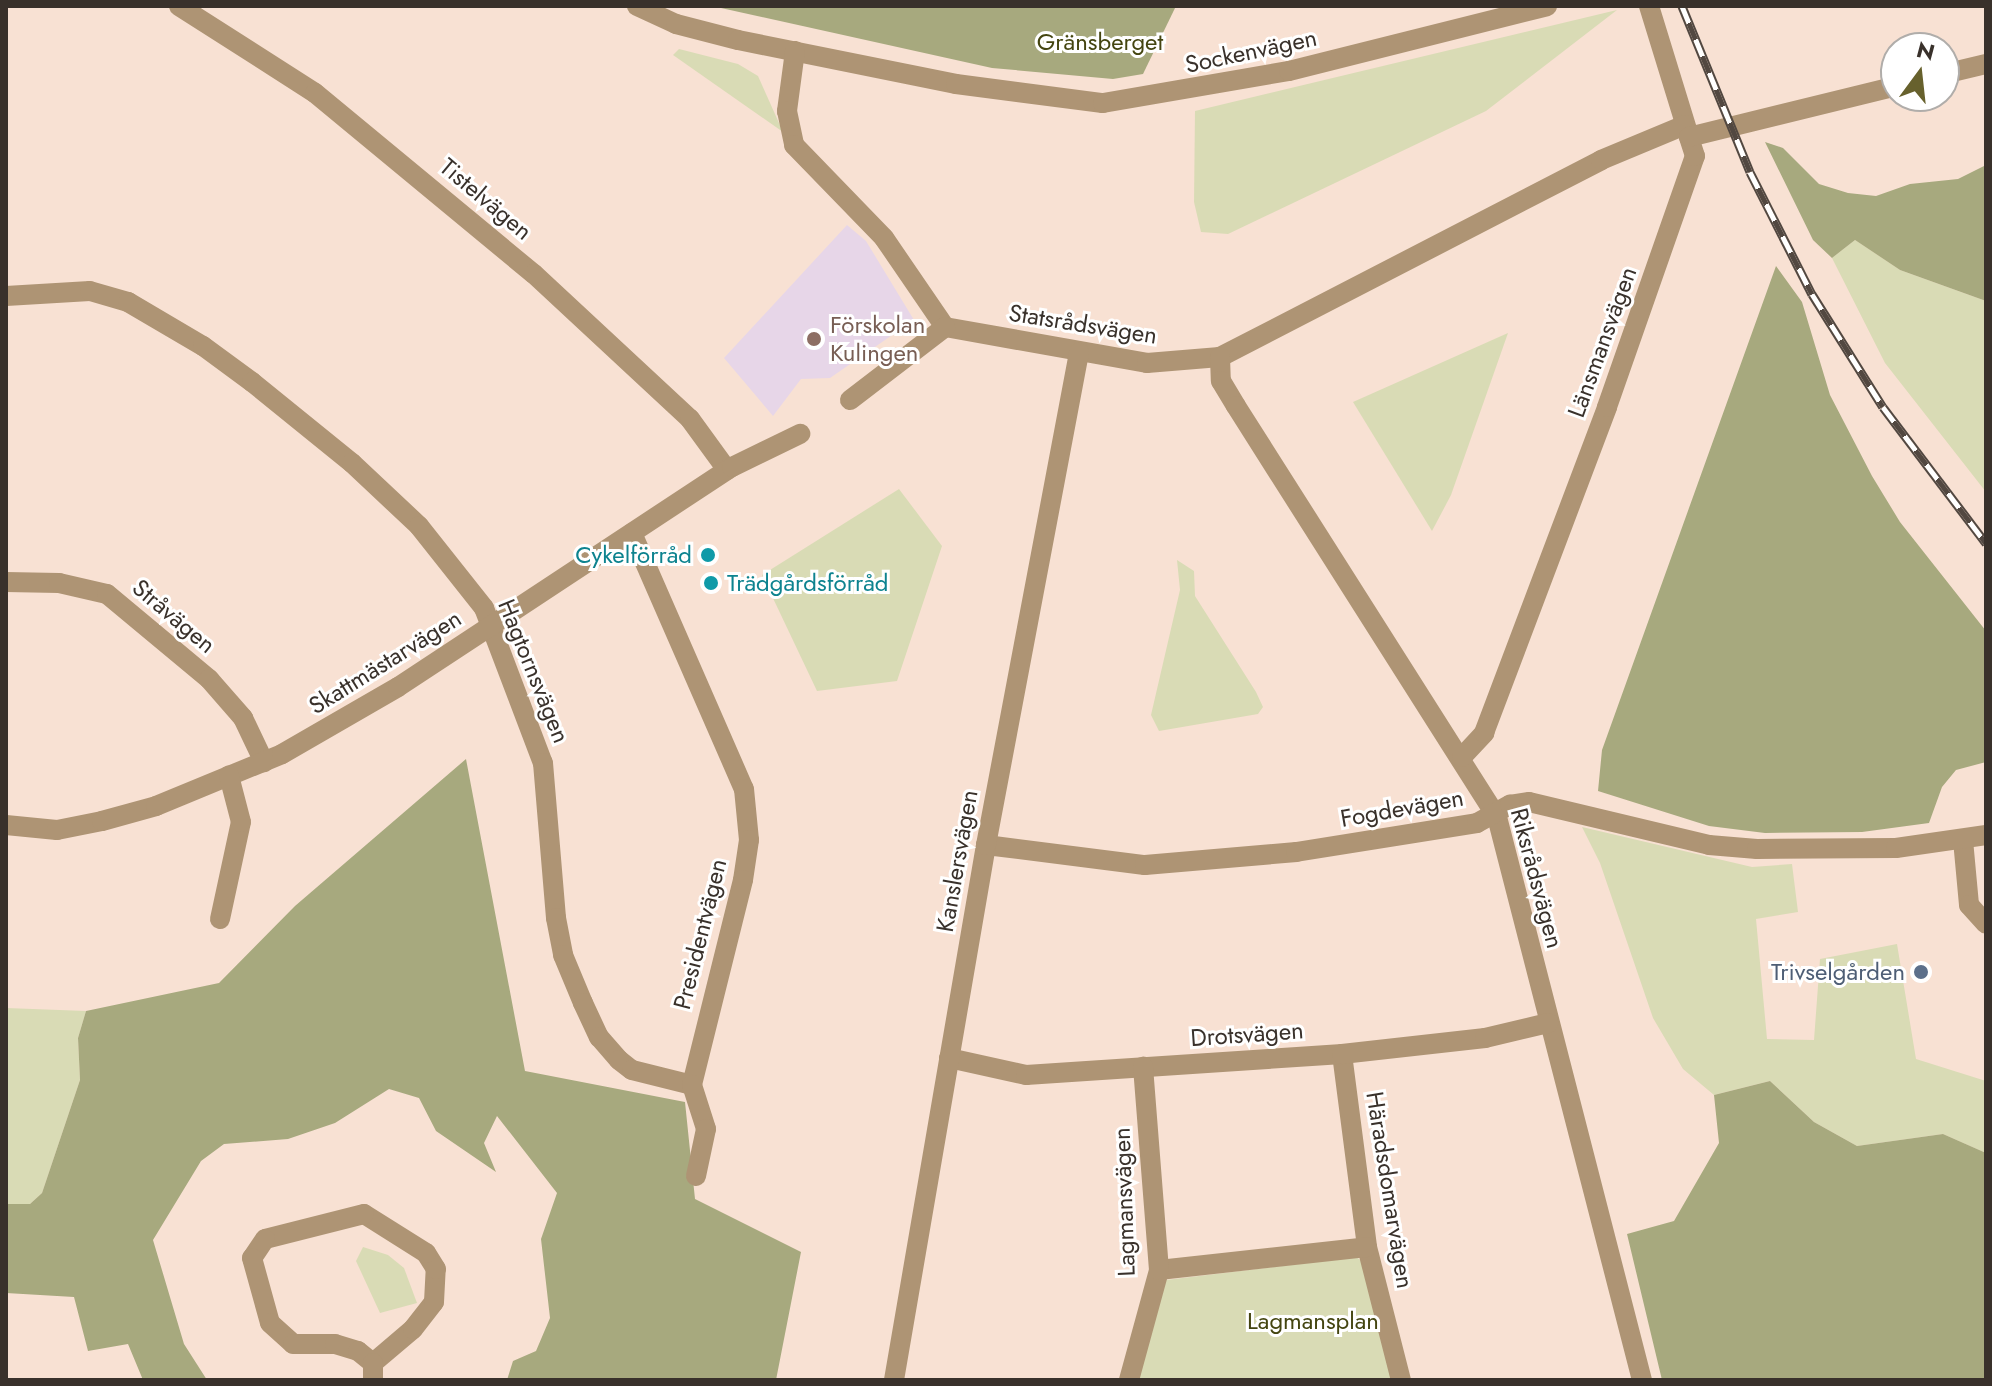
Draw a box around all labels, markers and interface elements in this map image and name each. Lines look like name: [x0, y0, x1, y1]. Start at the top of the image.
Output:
street label: Sockenvägen: [1183, 23, 1319, 79]
park label: Gränsberget: [1037, 28, 1163, 56]
north arrow: [1880, 32, 1960, 112]
text: N: [1913, 33, 1938, 68]
street label: Tistelvägen: [434, 152, 538, 246]
street label: Länsmansvägen: [1561, 263, 1643, 421]
street label: Statsrådsvägen: [1007, 298, 1159, 350]
place label: Förskolan Kulingen: [830, 311, 925, 367]
marker: Förskolan Kulingen: [805, 330, 823, 348]
place label: Cykelförråd: [575, 541, 692, 569]
marker: Cykelförråd: [699, 546, 717, 564]
place label: Trädgårdsförråd: [727, 569, 888, 597]
street label: Stråvägen: [127, 573, 221, 659]
marker: Trädgårdsförråd: [702, 574, 720, 592]
street label: Hagtornsvägen: [492, 595, 576, 747]
street label: Skattmästarvägen: [304, 604, 466, 720]
street label: Fogdevägen: [1338, 783, 1466, 833]
street label: Kanslersvägen: [930, 788, 984, 934]
street label: Riksrådsvägen: [1504, 805, 1570, 951]
street label: Presidentvägen: [667, 856, 733, 1012]
place label: Trivselgården: [1771, 958, 1905, 986]
marker: Trivselgården: [1912, 963, 1930, 981]
street label: Drotsvägen: [1189, 1016, 1305, 1052]
street label: Häradsdomarvägen: [1360, 1090, 1420, 1290]
street label: Lagmansvägen: [1107, 1127, 1141, 1277]
park label: Lagmansplan: [1247, 1307, 1379, 1335]

